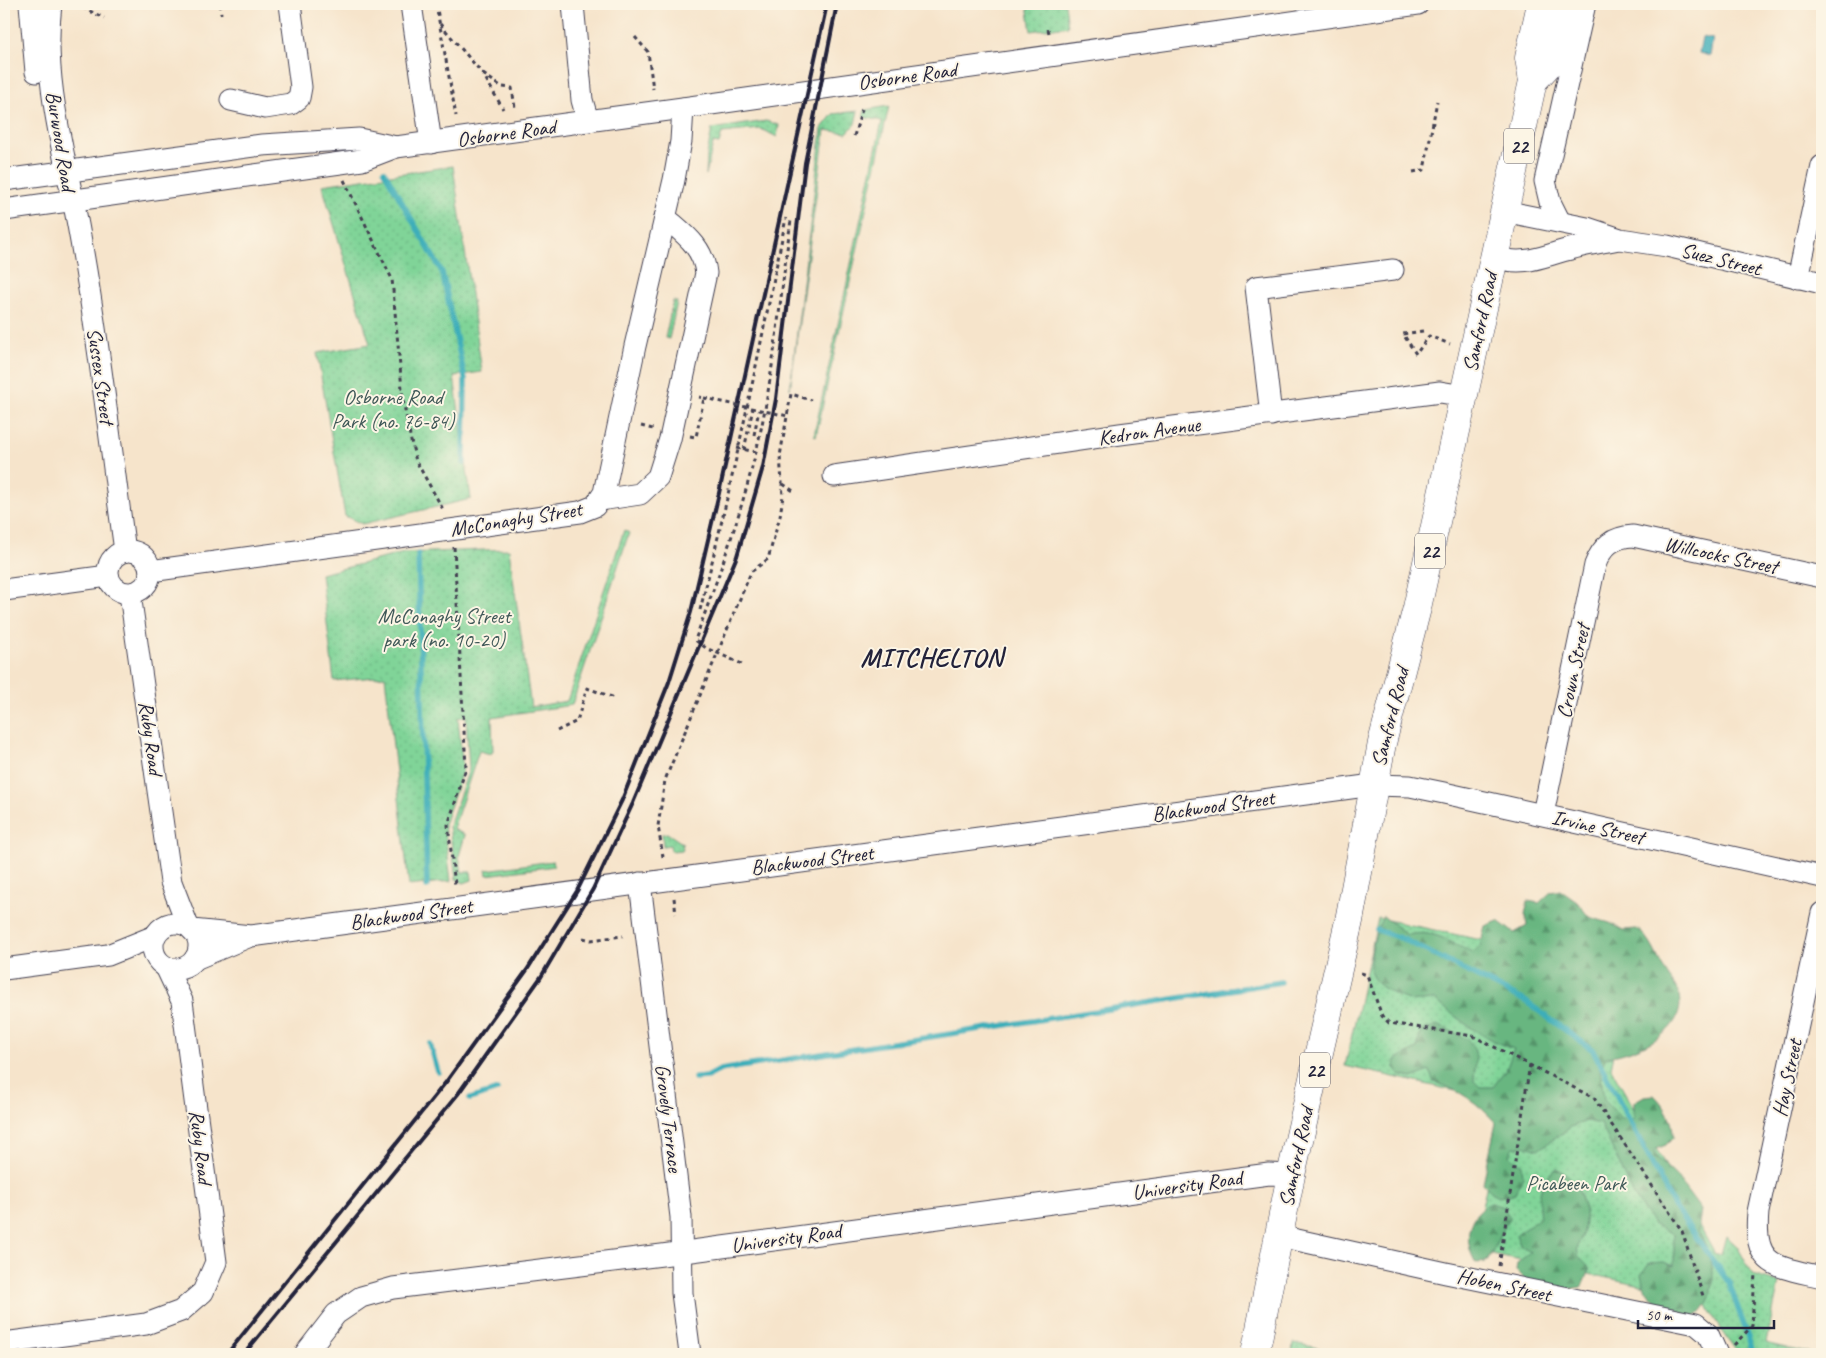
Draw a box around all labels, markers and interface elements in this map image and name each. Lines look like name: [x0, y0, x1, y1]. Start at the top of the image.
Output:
street label: Osborne Road: [856, 56, 962, 96]
street label: Burwood Road: [40, 89, 82, 196]
street label: Osborne Road: [455, 113, 561, 153]
road number: 22: [1504, 128, 1534, 164]
street label: Suez Street: [1678, 237, 1766, 282]
street label: Samford Road: [1457, 266, 1504, 374]
street label: Sussex Street: [81, 326, 121, 429]
park label: Osborne Road Park (no. 76-84): [332, 384, 456, 434]
street label: Kedron Avenue: [1096, 411, 1203, 451]
street label: McConaghy Street: [448, 495, 586, 542]
street label: Willcocks Street: [1662, 530, 1783, 580]
road number: 22: [1415, 534, 1445, 568]
park label: McConaghy Street park (no. 10-20): [378, 603, 512, 653]
street label: Crown Street: [1550, 619, 1596, 720]
district label: MITCHELTON: [861, 641, 1007, 674]
street label: Samford Road: [1365, 661, 1416, 769]
street label: Ruby Road: [133, 699, 169, 779]
street label: Blackwood Street: [1150, 784, 1278, 827]
street label: Irvine Street: [1549, 804, 1650, 851]
street label: Blackwood Street: [749, 839, 877, 880]
street label: Blackwood Street: [348, 892, 476, 935]
street label: Hay Street: [1766, 1035, 1808, 1119]
road number: 22: [1300, 1052, 1330, 1088]
street label: Grovely Terrace: [649, 1063, 689, 1175]
street label: Samford Road: [1273, 1101, 1320, 1209]
street label: Ruby Road: [184, 1109, 219, 1188]
street label: University Road: [1131, 1164, 1247, 1206]
park label: Picabeen Park: [1526, 1170, 1627, 1196]
street label: University Road: [730, 1217, 846, 1259]
street label: Hoben Street: [1455, 1262, 1555, 1308]
scale bar: [1638, 1298, 1775, 1330]
text: 50 m: [1646, 1306, 1673, 1325]

